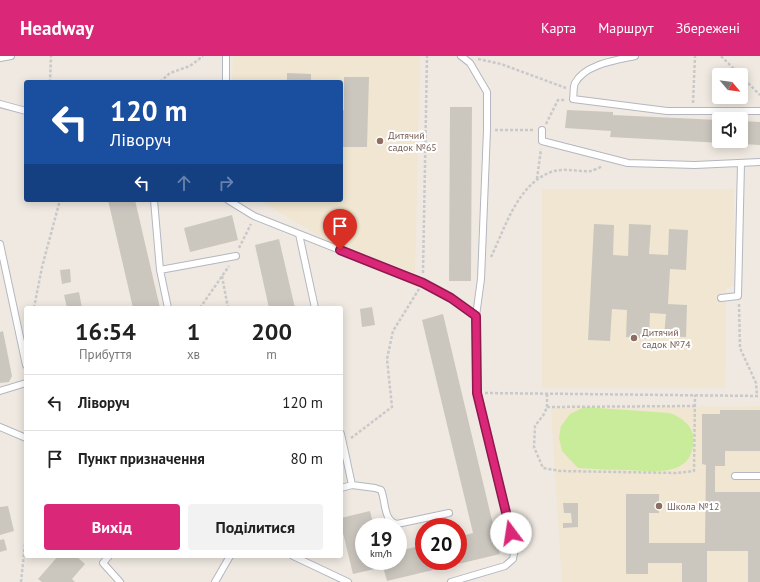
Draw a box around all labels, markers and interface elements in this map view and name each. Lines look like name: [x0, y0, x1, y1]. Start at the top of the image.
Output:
text: Headway: [20, 16, 94, 40]
text: Карта: [541, 19, 576, 37]
text: Маршрут: [598, 19, 654, 37]
text: Збережені: [676, 19, 740, 37]
north arrow: [712, 68, 748, 104]
map controls: [712, 68, 748, 148]
text: 120 m: [110, 92, 187, 129]
icon: left: [44, 96, 96, 148]
button: sound: [712, 112, 748, 148]
text: Ліворуч: [110, 128, 171, 151]
place label: Дитячий садок №65: [388, 129, 437, 154]
marker: Дитячий садок №65: [375, 136, 385, 146]
icon: left: [131, 172, 153, 194]
icon: ahead: [173, 172, 195, 194]
icon: right: [215, 172, 237, 194]
pin: [323, 209, 357, 250]
icon: arrive: [329, 215, 351, 237]
text: 16:54: [75, 316, 136, 347]
text: 1: [187, 316, 200, 347]
text: 200: [251, 316, 292, 347]
place label: Дитячий садок №74: [642, 326, 691, 351]
marker: Дитячий садок №74: [629, 333, 639, 343]
text: Прибуття: [79, 346, 132, 363]
text: хв: [187, 346, 200, 363]
text: m: [266, 346, 277, 363]
icon: left: [44, 392, 66, 414]
text: Ліворуч: [78, 393, 130, 412]
text: 120 m: [282, 393, 323, 412]
icon: arrive: [44, 448, 66, 470]
text: Пункт призначення: [78, 449, 205, 468]
text: 80 m: [290, 449, 323, 468]
place label: Школа №12: [667, 500, 720, 513]
marker: Школа №12: [654, 501, 664, 511]
button: Вихід: [44, 504, 180, 550]
button: Поділитися: [188, 504, 323, 550]
position arrow: [490, 512, 532, 554]
speed limit sign: 20: [415, 518, 467, 570]
text: 19: [370, 526, 392, 552]
text: km/h: [370, 547, 392, 560]

